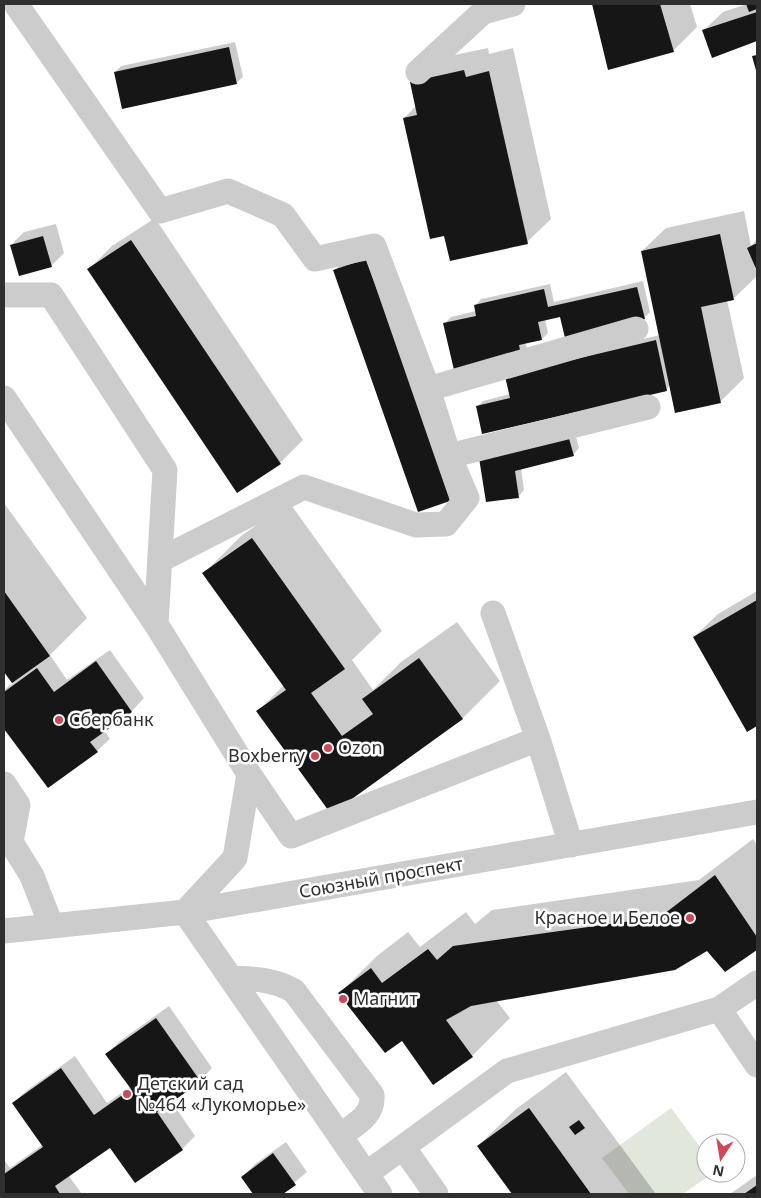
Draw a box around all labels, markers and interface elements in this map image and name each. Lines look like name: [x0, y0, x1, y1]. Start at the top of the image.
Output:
place label: Сбербанк: [69, 707, 154, 731]
marker: Сбербанк: [53, 714, 65, 726]
place label: Ozon: [338, 735, 383, 759]
marker: Ozon: [322, 742, 334, 754]
place label: Boxberry: [228, 743, 306, 767]
marker: Boxberry: [309, 750, 321, 762]
street label: Союзный проспект: [297, 851, 465, 903]
place label: Красное и Белое: [535, 905, 680, 929]
marker: Красное и Белое: [684, 912, 696, 924]
place label: Магнит: [353, 986, 418, 1010]
marker: Магнит: [337, 993, 349, 1005]
place label: Детский сад №464 «Лукоморье»: [137, 1071, 306, 1116]
marker: Детский сад №464 «Лукоморье»: [121, 1088, 133, 1100]
north arrow: [696, 1133, 746, 1183]
text: N: [711, 1161, 726, 1182]

